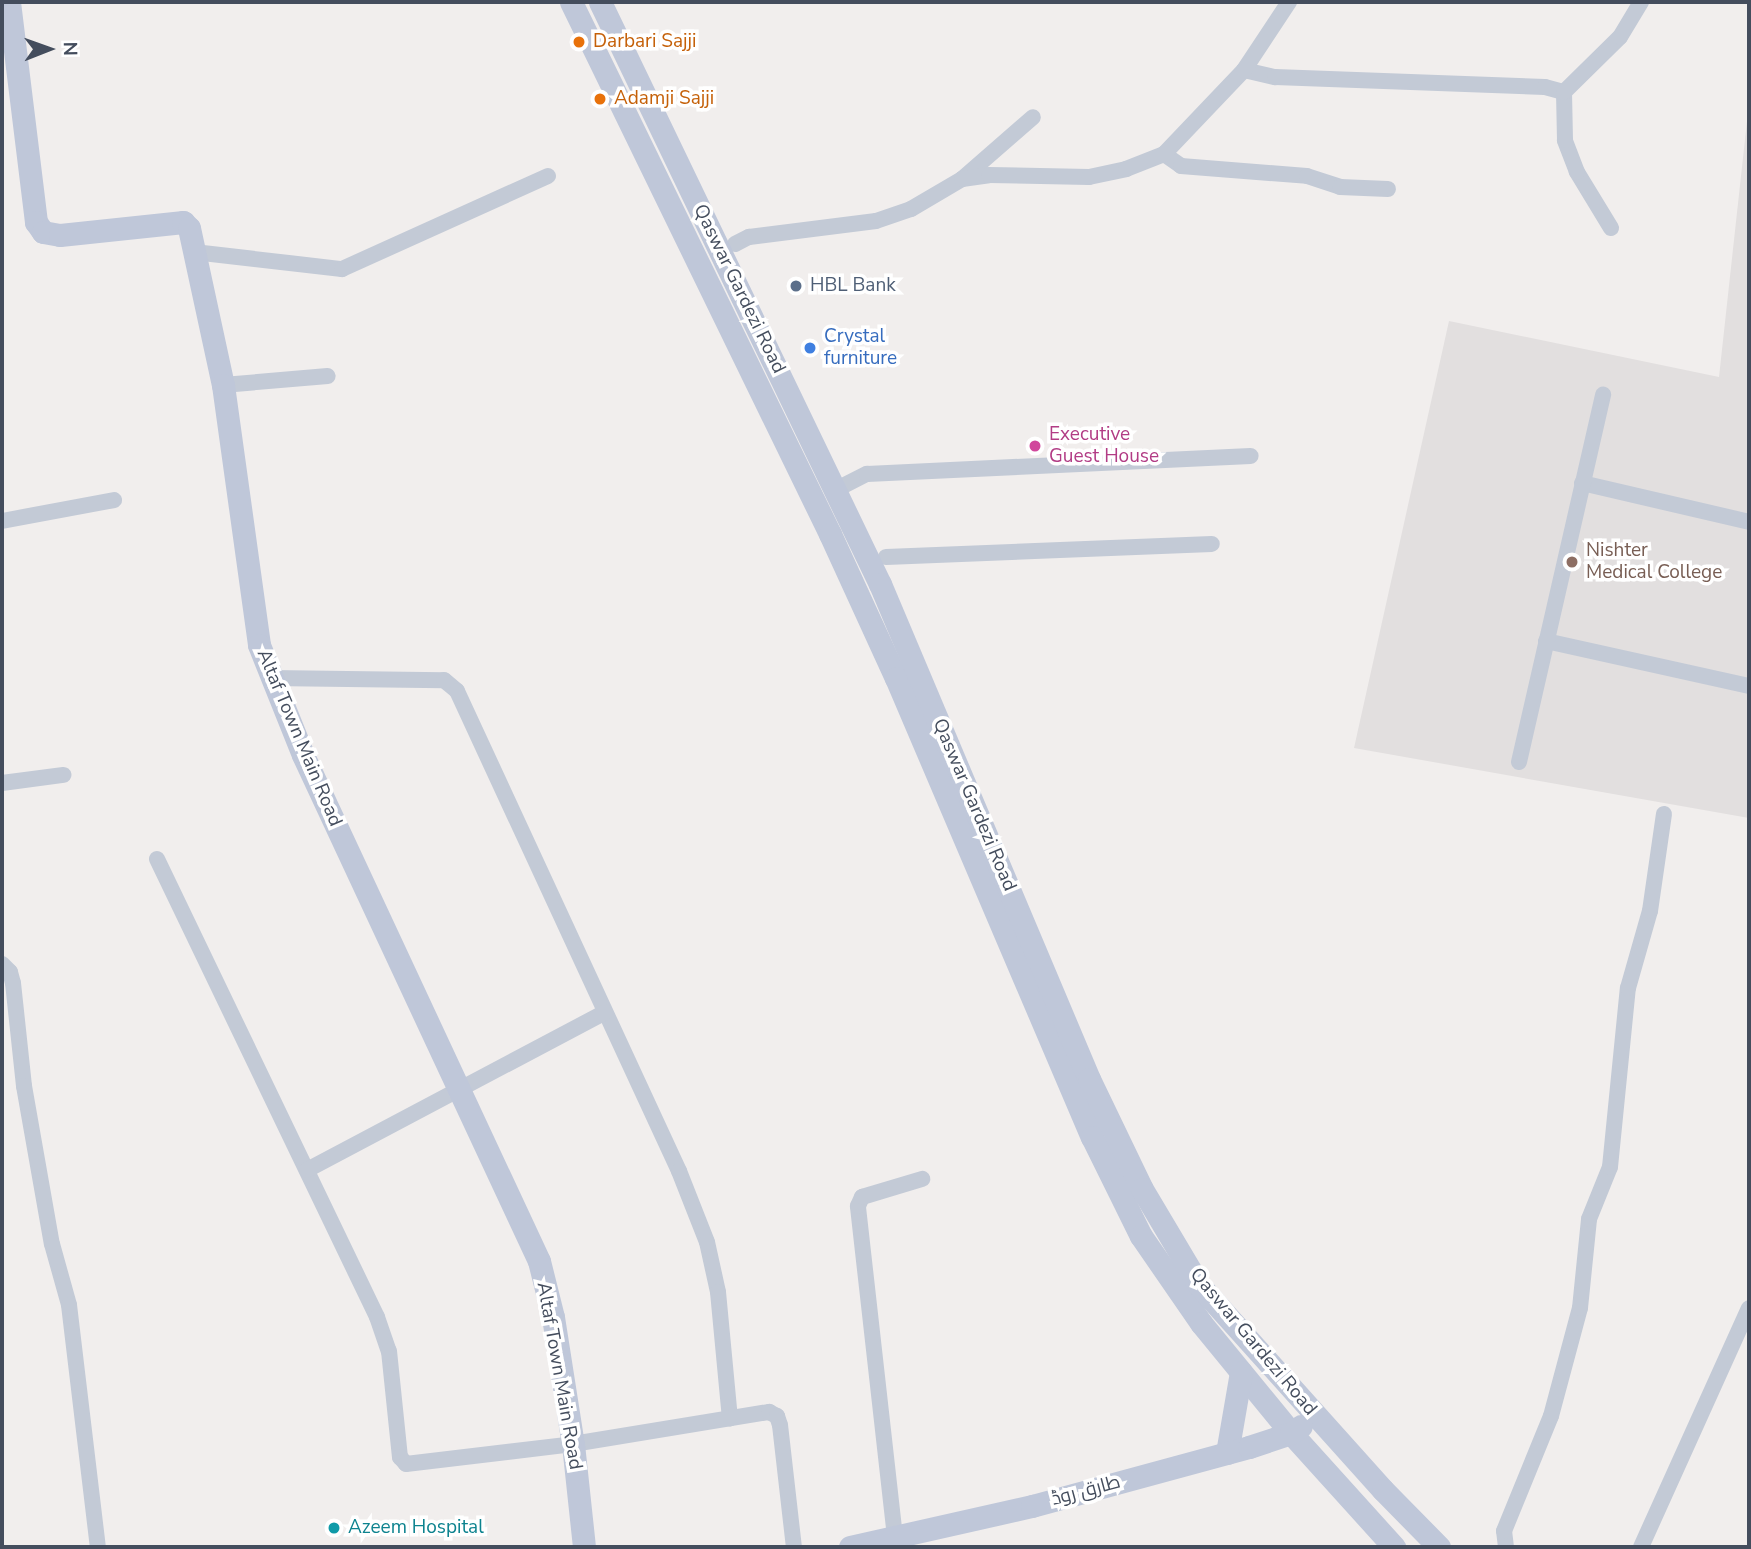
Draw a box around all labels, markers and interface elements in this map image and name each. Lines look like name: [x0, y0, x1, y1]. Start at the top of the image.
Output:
north arrow: [14, 14, 84, 84]
place label: Darbari Sajji: [593, 31, 696, 53]
marker: Darbari Sajji: [571, 34, 587, 50]
text: N: [57, 41, 83, 56]
place label: Adamji Sajji: [614, 88, 714, 110]
marker: Adamji Sajji: [592, 91, 608, 107]
street label: Qaswar Gardezi Road: [688, 201, 790, 377]
place label: HBL Bank: [810, 275, 896, 297]
marker: HBL Bank: [788, 278, 804, 294]
place label: Crystal furniture: [824, 326, 897, 370]
marker: Crystal furniture: [802, 340, 818, 356]
place label: Executive Guest House: [1049, 424, 1159, 468]
marker: Executive Guest House: [1027, 438, 1043, 454]
place label: Nishter Medical College: [1586, 540, 1722, 584]
marker: Nishter Medical College: [1564, 554, 1580, 570]
street label: Altaf Town Main Road: [251, 646, 347, 830]
street label: Qaswar Gardezi Road: [927, 715, 1021, 895]
street label: Qaswar Gardezi Road: [1185, 1264, 1321, 1420]
street label: Altaf Town Main Road: [531, 1281, 587, 1471]
street label: طارق روڈ: [1049, 1471, 1123, 1511]
place label: Azeem Hospital: [348, 1517, 484, 1539]
marker: Azeem Hospital: [326, 1520, 342, 1536]

